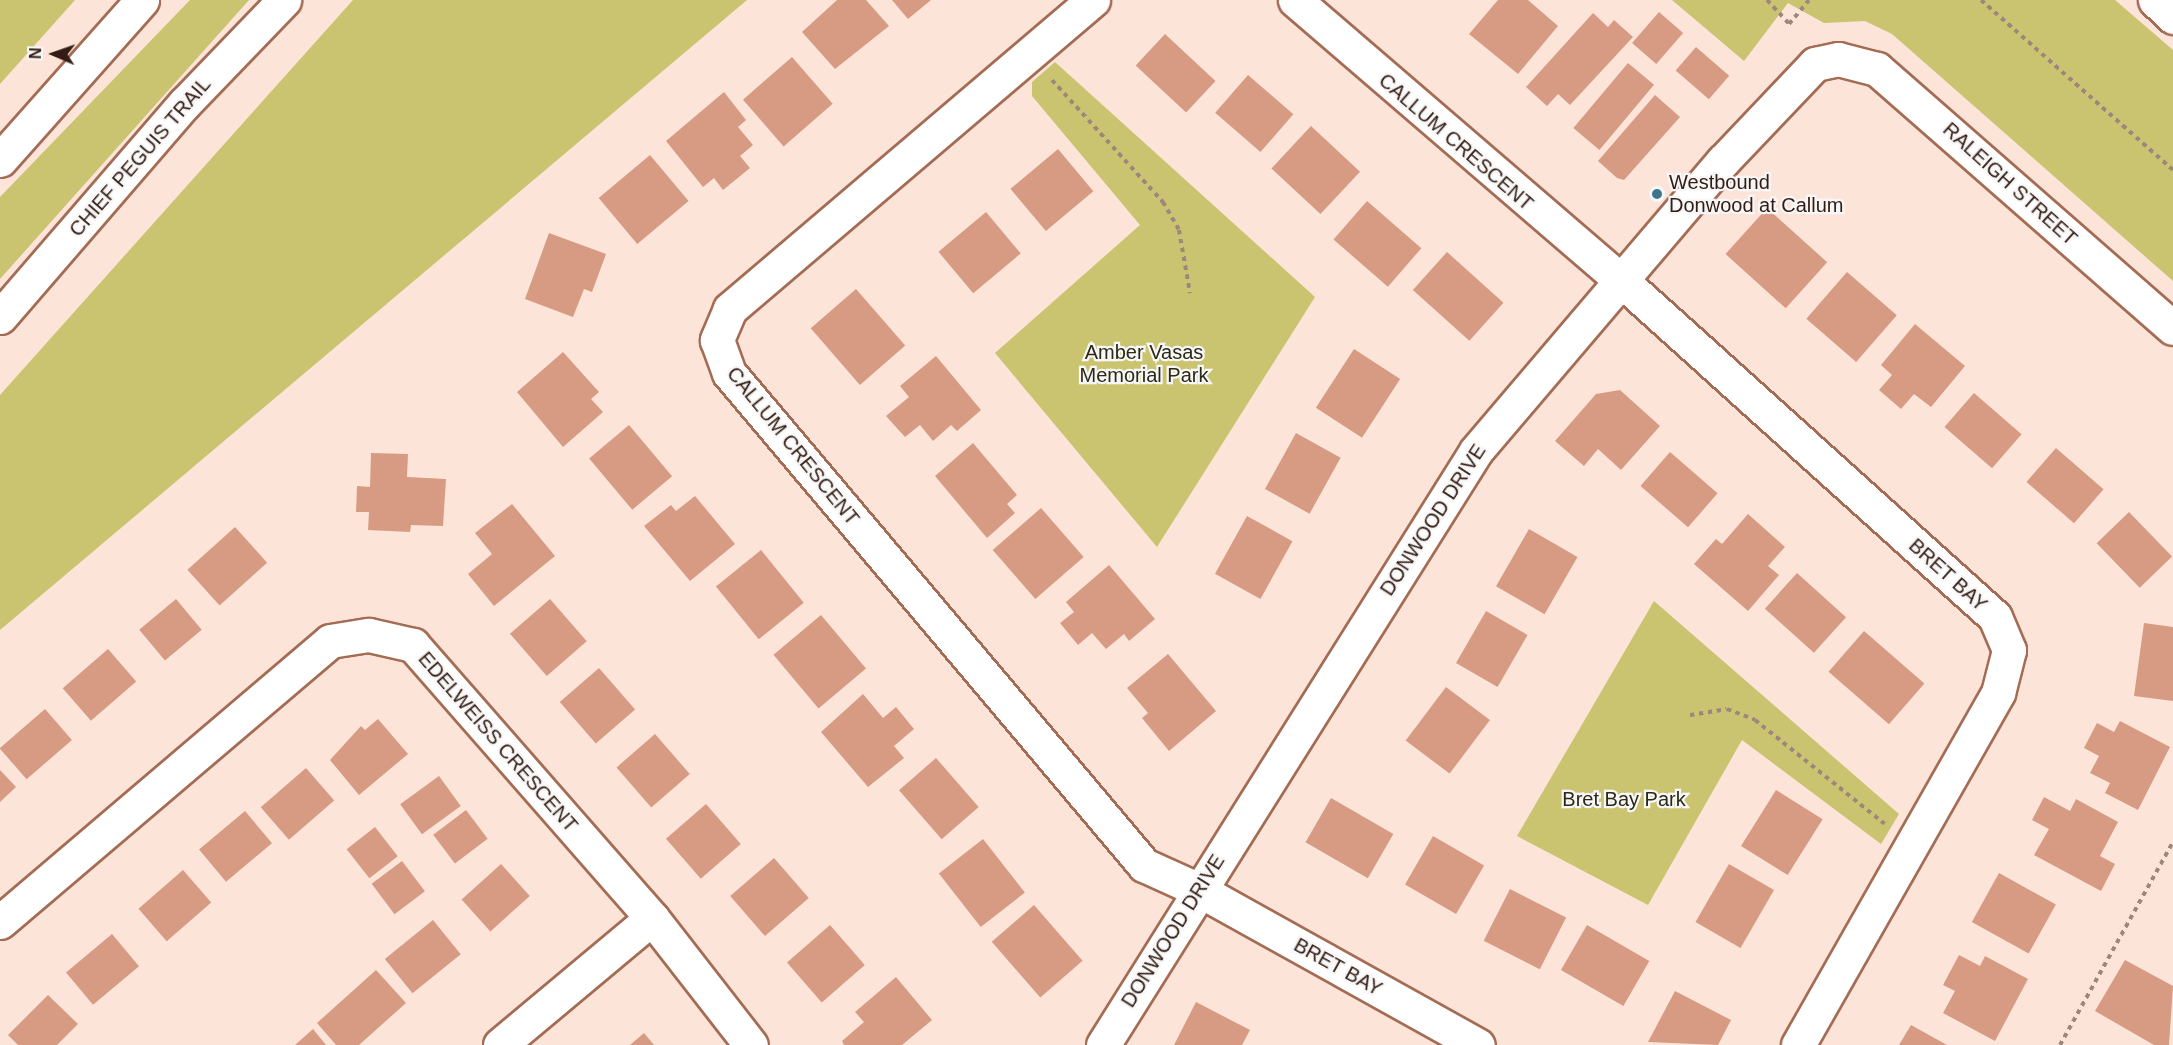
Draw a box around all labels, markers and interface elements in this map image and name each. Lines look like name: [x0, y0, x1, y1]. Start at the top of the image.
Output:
north arrow: [24, 24, 84, 84]
text: N: [27, 47, 44, 59]
street label: CALLUM CRESCENT: [1374, 68, 1538, 216]
street label: CHIEF PEGUIS TRAIL: [64, 72, 216, 242]
street label: RALEIGH STREET: [1938, 117, 2082, 251]
place label: Westbound Donwood at Callum: [1669, 170, 1844, 217]
marker: Westbound Donwood at Callum: [1650, 187, 1664, 201]
park label: Amber Vasas Memorial Park: [1080, 340, 1208, 387]
street label: CALLUM CRESCENT: [722, 362, 864, 530]
street label: DONWOOD DRIVE: [1375, 440, 1491, 600]
street label: BRET BAY: [1904, 533, 1992, 617]
street label: EDELWEISS CRESCENT: [413, 647, 583, 837]
park label: Bret Bay Park: [1562, 787, 1686, 811]
street label: DONWOOD DRIVE: [1116, 850, 1230, 1012]
street label: BRET BAY: [1290, 933, 1386, 1001]

